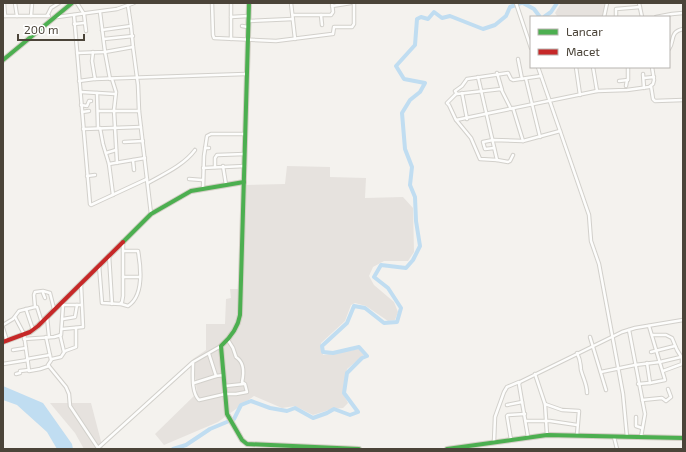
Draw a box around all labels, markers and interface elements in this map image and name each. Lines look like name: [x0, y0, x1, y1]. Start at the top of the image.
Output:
scale bar: [18, 16, 84, 42]
legend: [530, 16, 670, 68]
text: 200 m: [24, 22, 58, 36]
text: Lancar: [566, 24, 603, 38]
text: Macet: [566, 44, 600, 58]

